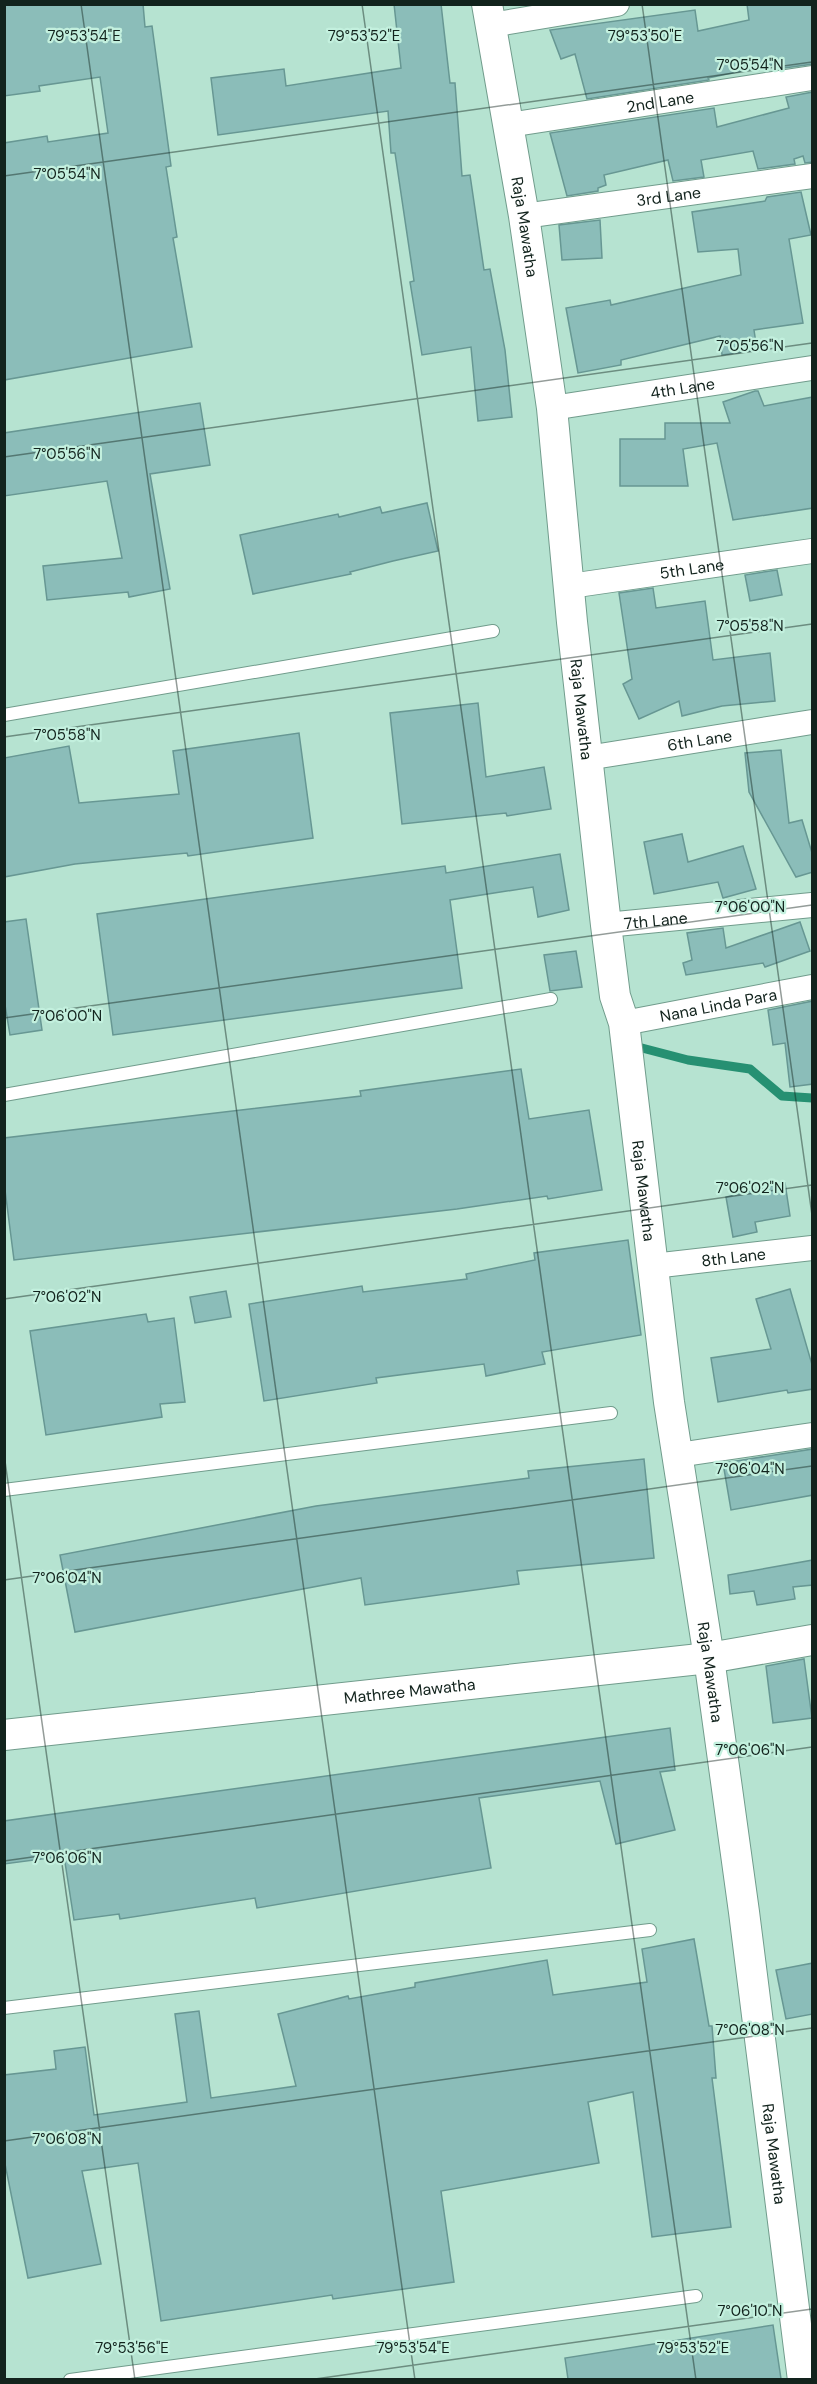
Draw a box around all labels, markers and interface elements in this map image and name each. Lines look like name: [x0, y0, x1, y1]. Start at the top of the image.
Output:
text: 79°53'54"E: [47, 26, 121, 46]
text: 79°53'52"E: [328, 26, 400, 46]
text: 79°53'50"E: [608, 26, 682, 46]
text: 7°05'54"N: [716, 55, 784, 75]
street label: 2nd Lane: [625, 86, 695, 117]
text: 7°05'54"N: [33, 164, 101, 184]
street label: Raja Mawatha: [507, 175, 543, 278]
street label: 3rd Lane: [635, 181, 702, 211]
text: 7°05'56"N: [716, 336, 784, 356]
street label: 4th Lane: [649, 373, 716, 403]
text: 7°05'56"N: [33, 444, 101, 464]
street label: 5th Lane: [658, 553, 725, 583]
text: 7°05'58"N: [716, 616, 784, 636]
street label: Raja Mawatha: [566, 658, 598, 761]
street label: 6th Lane: [666, 724, 733, 756]
text: 7°05'58"N: [33, 725, 101, 745]
text: 7°06'00"N: [715, 897, 785, 917]
street label: 7th Lane: [623, 907, 688, 934]
street label: Nana Linda Para: [658, 983, 779, 1026]
text: 7°06'00"N: [32, 1006, 102, 1026]
street label: Raja Mawatha: [628, 1139, 660, 1242]
text: 7°06'02"N: [716, 1178, 784, 1198]
street label: 8th Lane: [700, 1243, 767, 1271]
text: 7°06'02"N: [33, 1287, 101, 1307]
text: 7°06'04"N: [715, 1459, 785, 1479]
text: 7°06'04"N: [32, 1568, 102, 1588]
street label: Raja Mawatha: [693, 1620, 728, 1724]
street label: Mathree Mawatha: [343, 1673, 476, 1708]
text: 7°06'06"N: [715, 1740, 785, 1760]
text: 7°06'06"N: [32, 1848, 102, 1868]
text: 7°06'08"N: [715, 2020, 785, 2040]
street label: Raja Mawatha: [758, 2102, 791, 2205]
text: 7°06'08"N: [32, 2129, 102, 2149]
text: 7°06'10"N: [718, 2301, 782, 2321]
text: 79°53'56"E: [95, 2338, 169, 2358]
text: 79°53'54"E: [376, 2338, 450, 2358]
text: 79°53'52"E: [657, 2338, 729, 2358]

